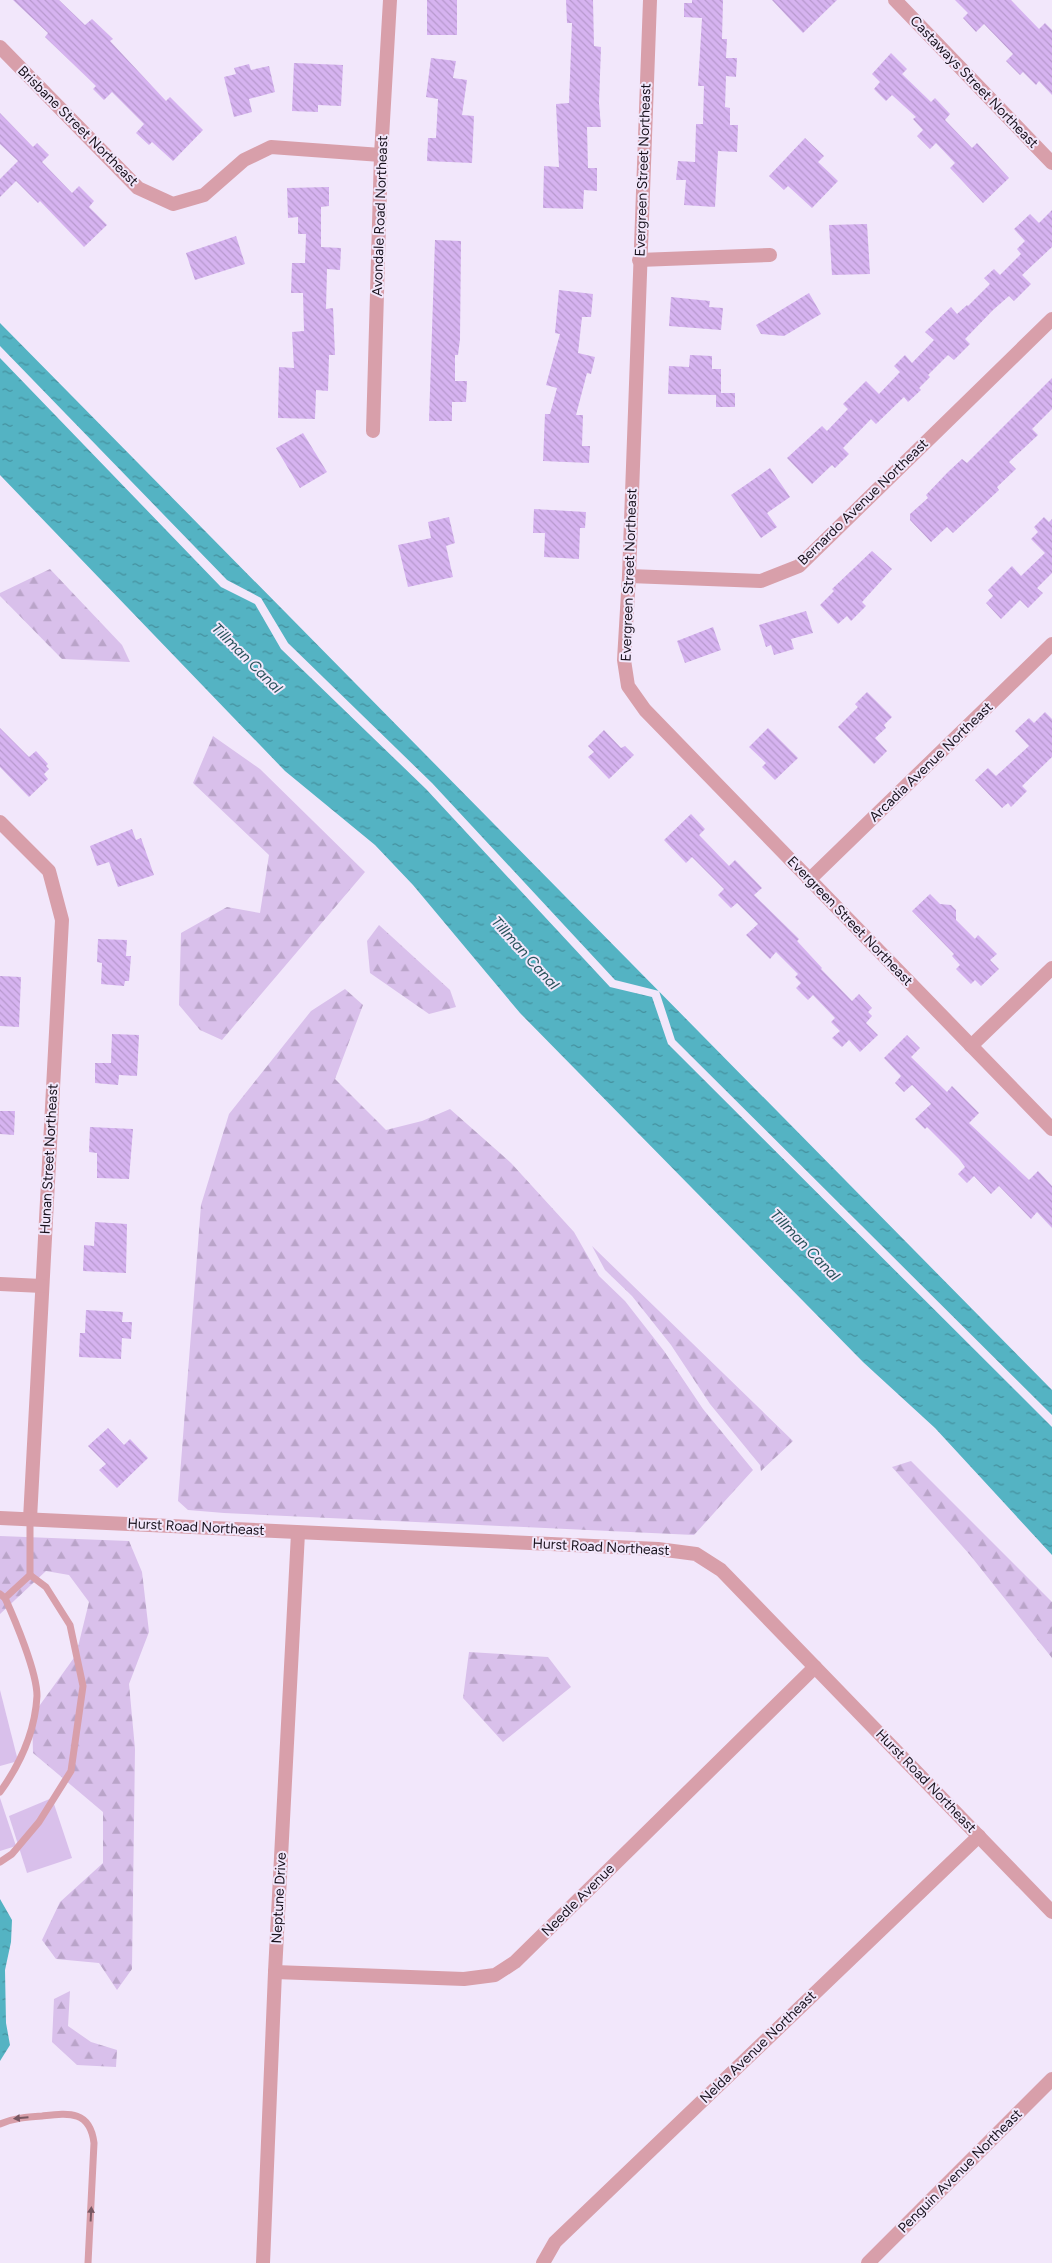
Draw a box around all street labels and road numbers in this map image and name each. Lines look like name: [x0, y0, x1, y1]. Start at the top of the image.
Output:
street label: Castaways Street Northeast: [906, 12, 1042, 152]
street label: Brisbane Street Northeast: [14, 62, 142, 190]
street label: Evergreen Street Northeast: [631, 83, 655, 257]
street label: Avondale Road Northeast: [369, 135, 391, 297]
street label: Bernardo Avenue Northeast: [794, 435, 932, 569]
street label: Evergreen Street Northeast: [617, 488, 641, 662]
street label: Arcadia Avenue Northeast: [866, 699, 996, 825]
street label: Evergreen Street Northeast: [784, 853, 916, 989]
street label: Hunan Street Northeast: [37, 1083, 61, 1235]
street label: Hurst Road Northeast: [127, 1515, 265, 1539]
street label: Hurst Road Northeast: [532, 1535, 670, 1559]
street label: Hurst Road Northeast: [872, 1726, 980, 1836]
street label: Neptune Drive: [268, 1852, 290, 1944]
street label: Needle Avenue: [538, 1860, 618, 1940]
street label: Nelda Avenue Northeast: [697, 1987, 819, 2107]
street label: Penguin Avenue Northeast: [895, 2106, 1025, 2236]

